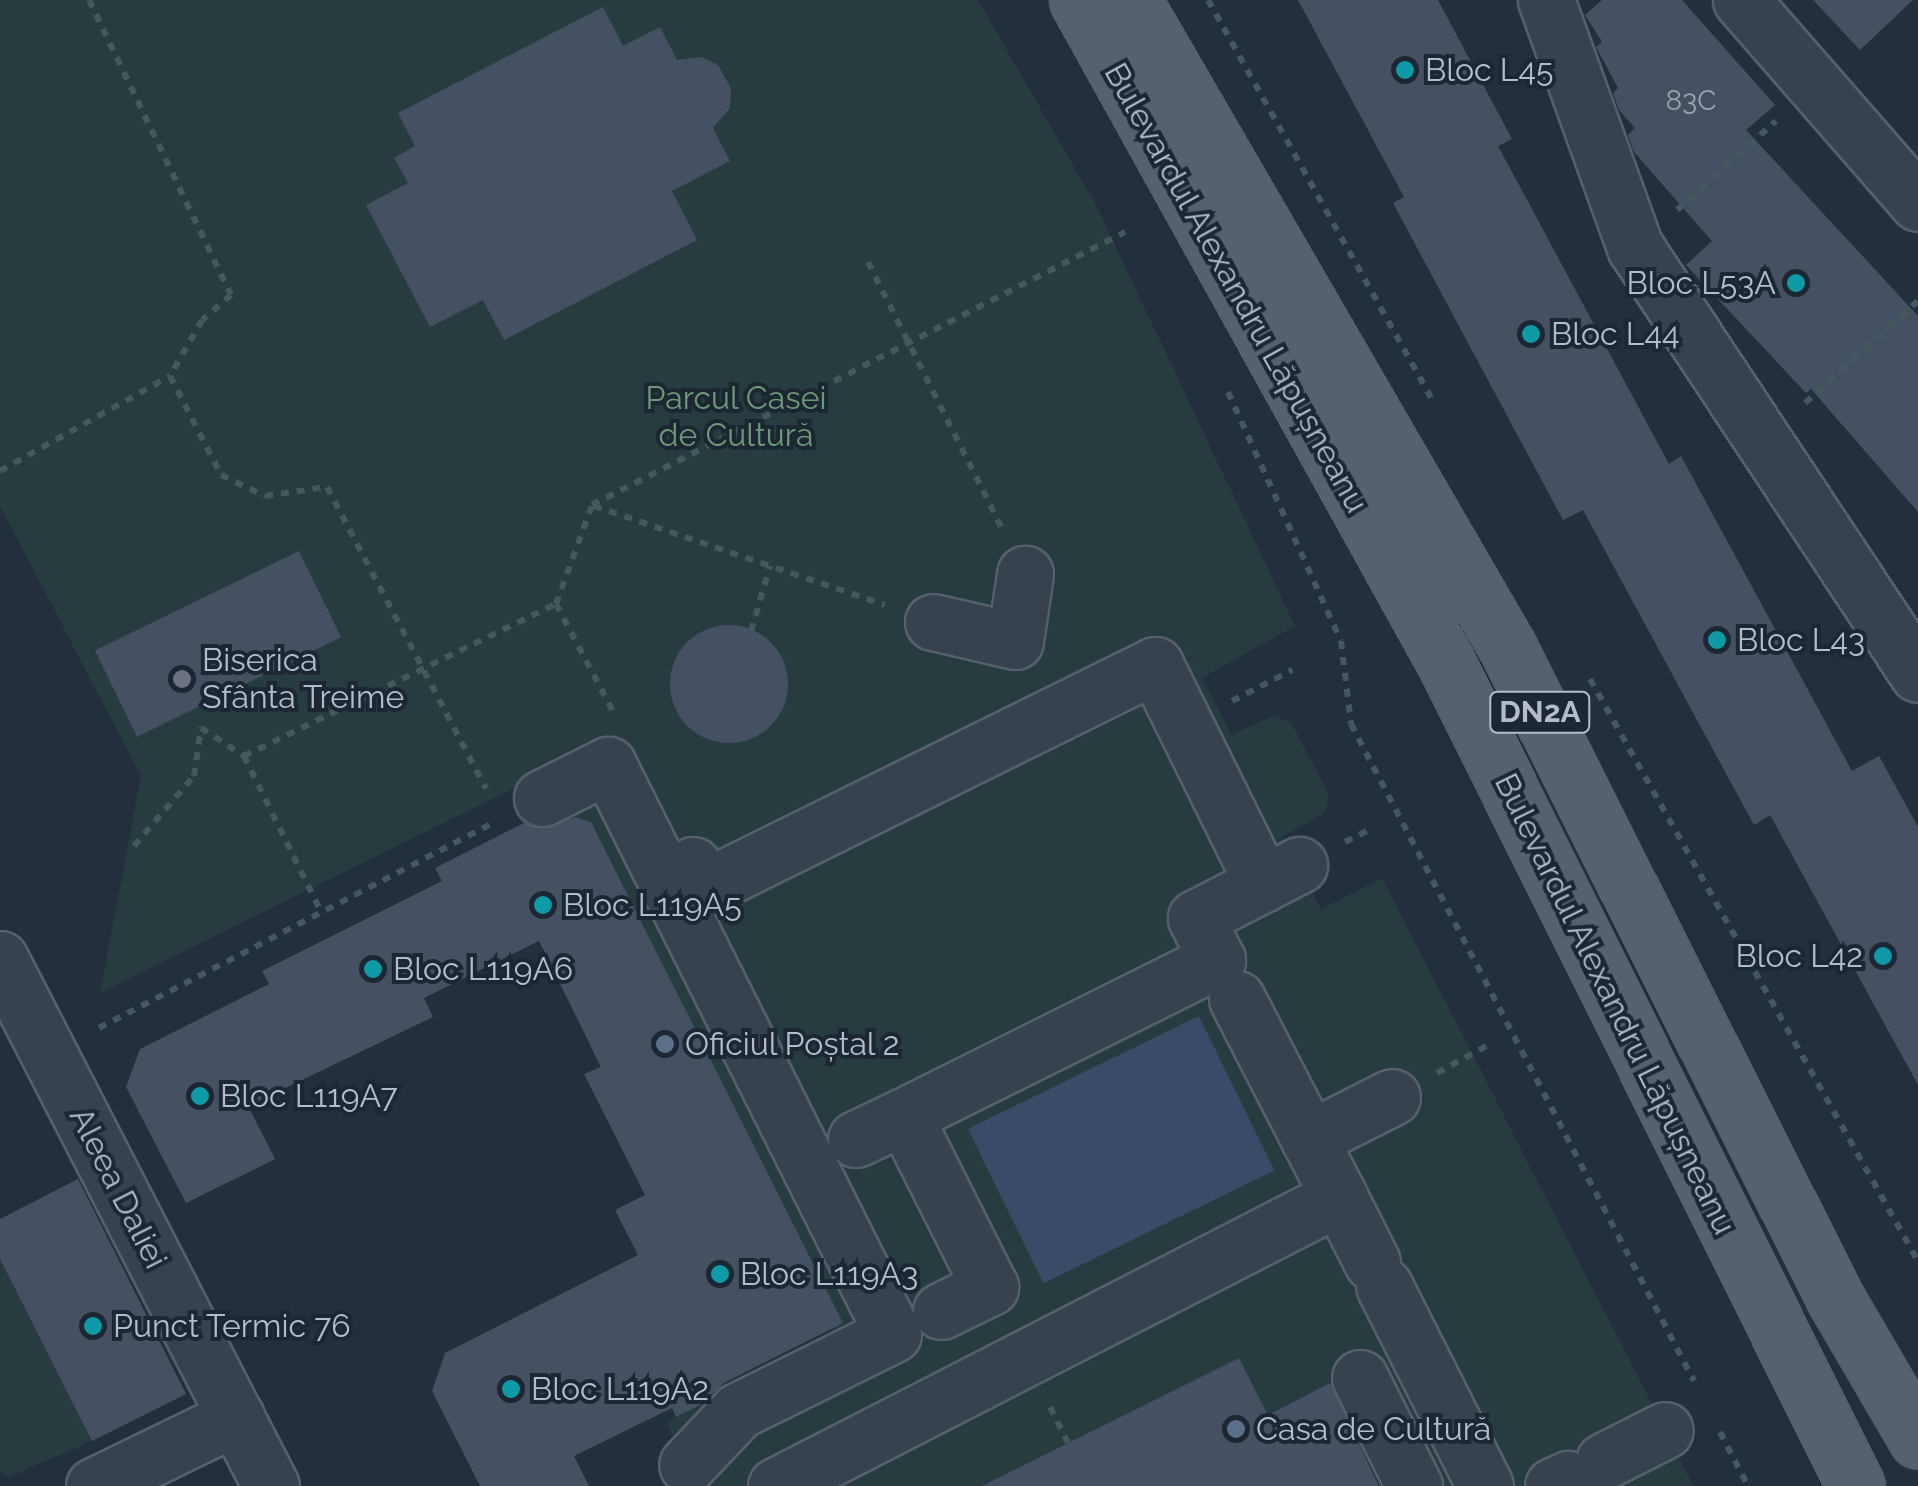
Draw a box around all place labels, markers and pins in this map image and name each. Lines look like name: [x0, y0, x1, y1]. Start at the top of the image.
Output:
place label: Bloc L45: [1425, 51, 1553, 89]
marker: Bloc L45: [1394, 59, 1416, 81]
place label: Bloc L53A: [1626, 264, 1776, 302]
marker: Bloc L53A: [1785, 272, 1807, 294]
place label: Bloc L44: [1551, 315, 1679, 353]
marker: Bloc L44: [1520, 323, 1542, 345]
place label: Bloc L43: [1737, 621, 1865, 659]
marker: Bloc L43: [1706, 629, 1728, 651]
place label: Biserica Sfânta Treime: [202, 642, 405, 717]
marker: Biserica Sfânta Treime: [171, 668, 193, 690]
place label: Bloc L119A5: [563, 886, 742, 924]
marker: Bloc L119A5: [532, 894, 554, 916]
place label: Bloc L42: [1735, 937, 1863, 975]
marker: Bloc L42: [1872, 945, 1894, 967]
place label: Bloc L119A6: [393, 950, 573, 988]
marker: Bloc L119A6: [362, 958, 384, 980]
place label: Oficiul Poștal 2: [685, 1025, 901, 1063]
marker: Oficiul Poștal 2: [654, 1033, 676, 1055]
place label: Bloc L119A7: [220, 1077, 398, 1115]
marker: Bloc L119A7: [189, 1085, 211, 1107]
place label: Bloc L119A3: [740, 1255, 918, 1293]
marker: Bloc L119A3: [709, 1263, 731, 1285]
place label: Punct Termic 76: [113, 1307, 351, 1345]
marker: Punct Termic 76: [82, 1315, 104, 1337]
place label: Bloc L119A2: [531, 1370, 709, 1408]
marker: Bloc L119A2: [500, 1378, 522, 1400]
place label: Casa de Cultură: [1256, 1410, 1491, 1448]
marker: Casa de Cultură: [1225, 1418, 1247, 1440]

